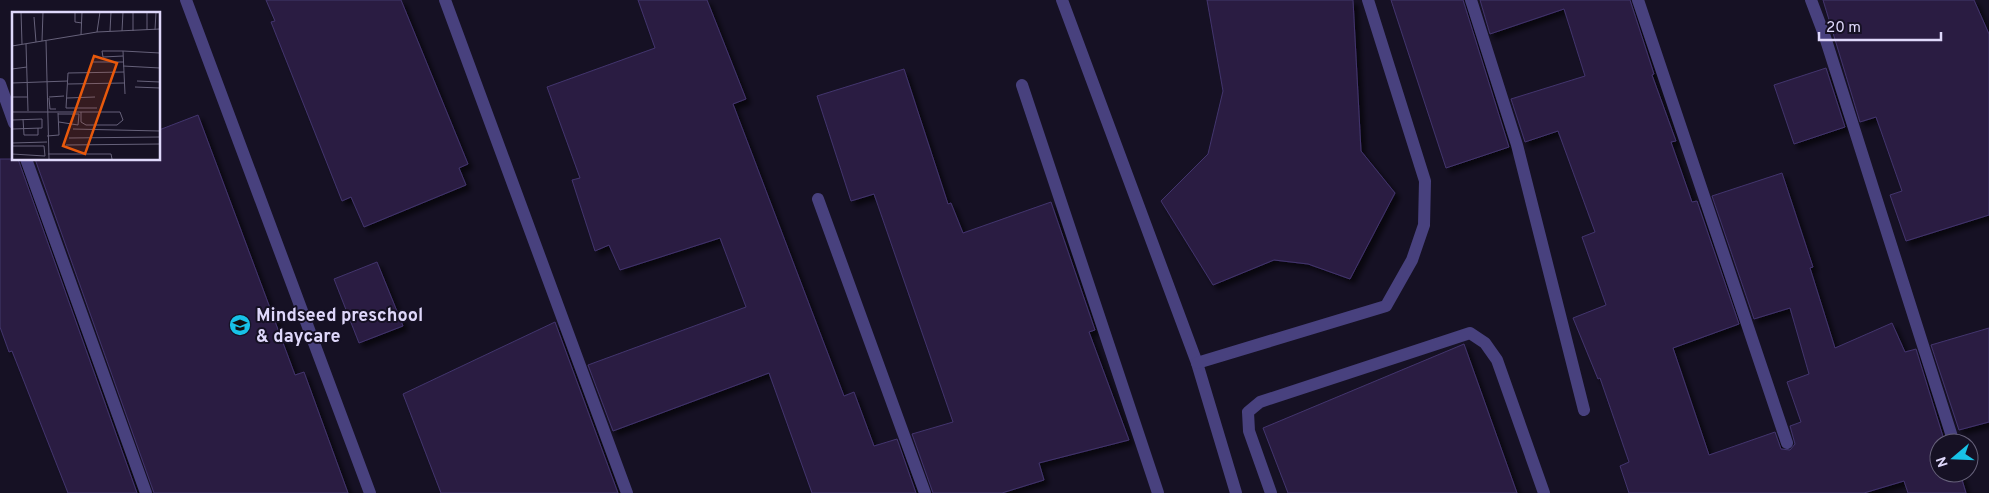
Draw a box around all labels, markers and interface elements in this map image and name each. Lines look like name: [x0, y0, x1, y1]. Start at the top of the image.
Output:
scale bar: [1819, 10, 1942, 42]
inset map: [12, 12, 160, 160]
text: 20 m: [1826, 19, 1861, 38]
place label: Mindseed preschool & daycare: [256, 305, 423, 349]
school or university icon: Mindseed preschool & daycare: [228, 313, 252, 337]
north arrow: [1929, 433, 1979, 483]
text: N: [1933, 454, 1953, 469]

